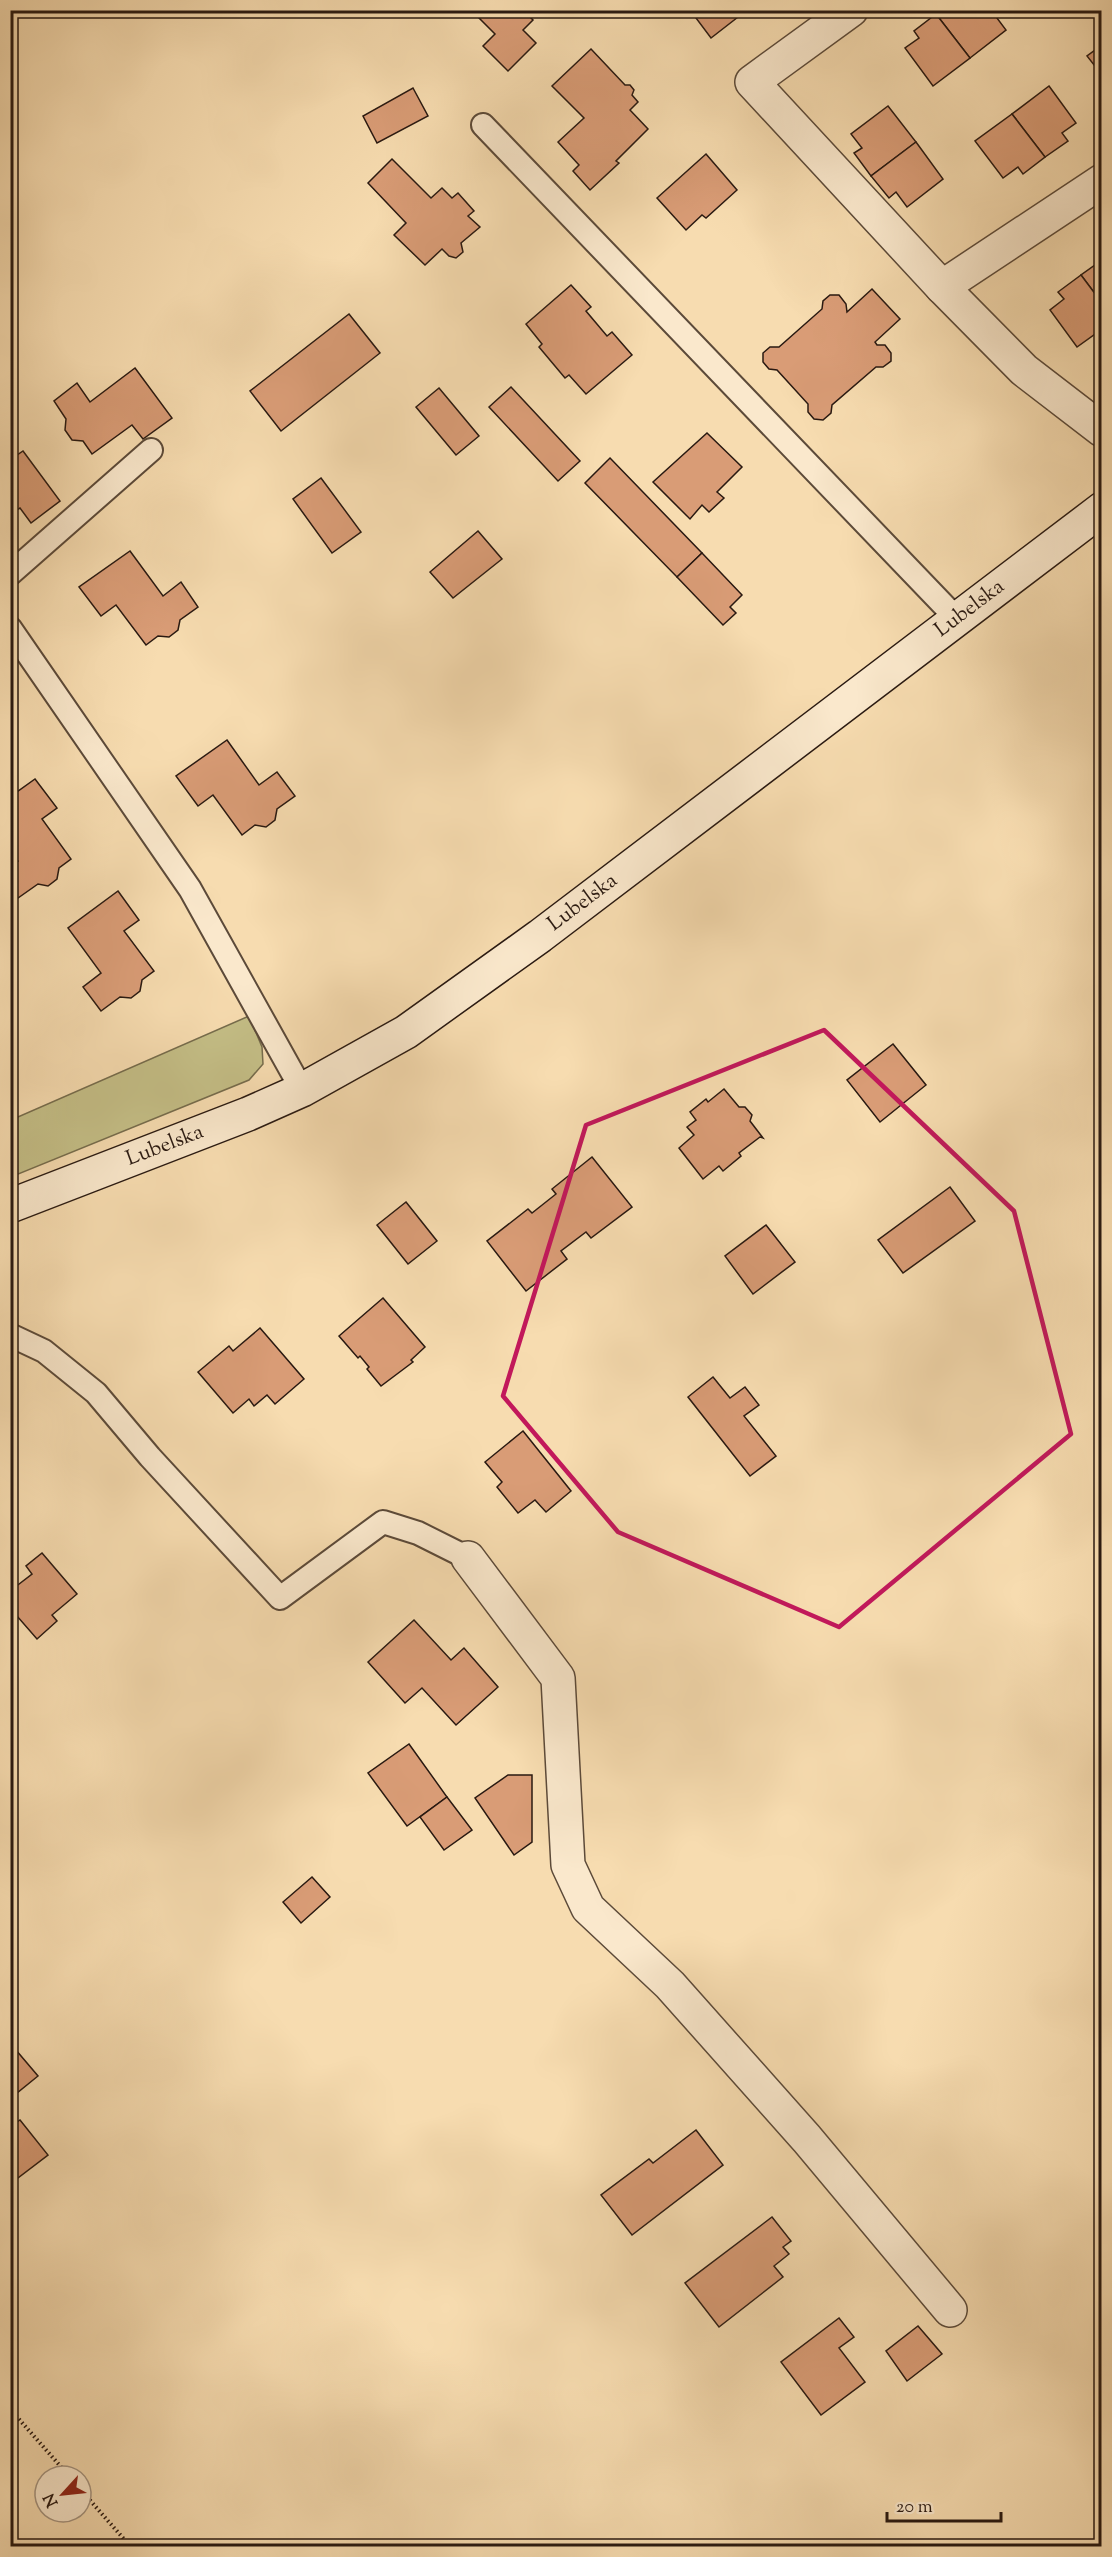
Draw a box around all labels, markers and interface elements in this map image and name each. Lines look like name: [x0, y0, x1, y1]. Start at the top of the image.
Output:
street label: Lubelska: [929, 572, 1012, 645]
street label: Lubelska: [542, 866, 625, 939]
street label: Lubelska: [122, 1117, 208, 1175]
north arrow: [33, 2464, 93, 2524]
scale bar: [887, 2485, 1001, 2523]
text: N: [39, 2489, 65, 2511]
text: 20 m: [896, 2495, 933, 2521]

